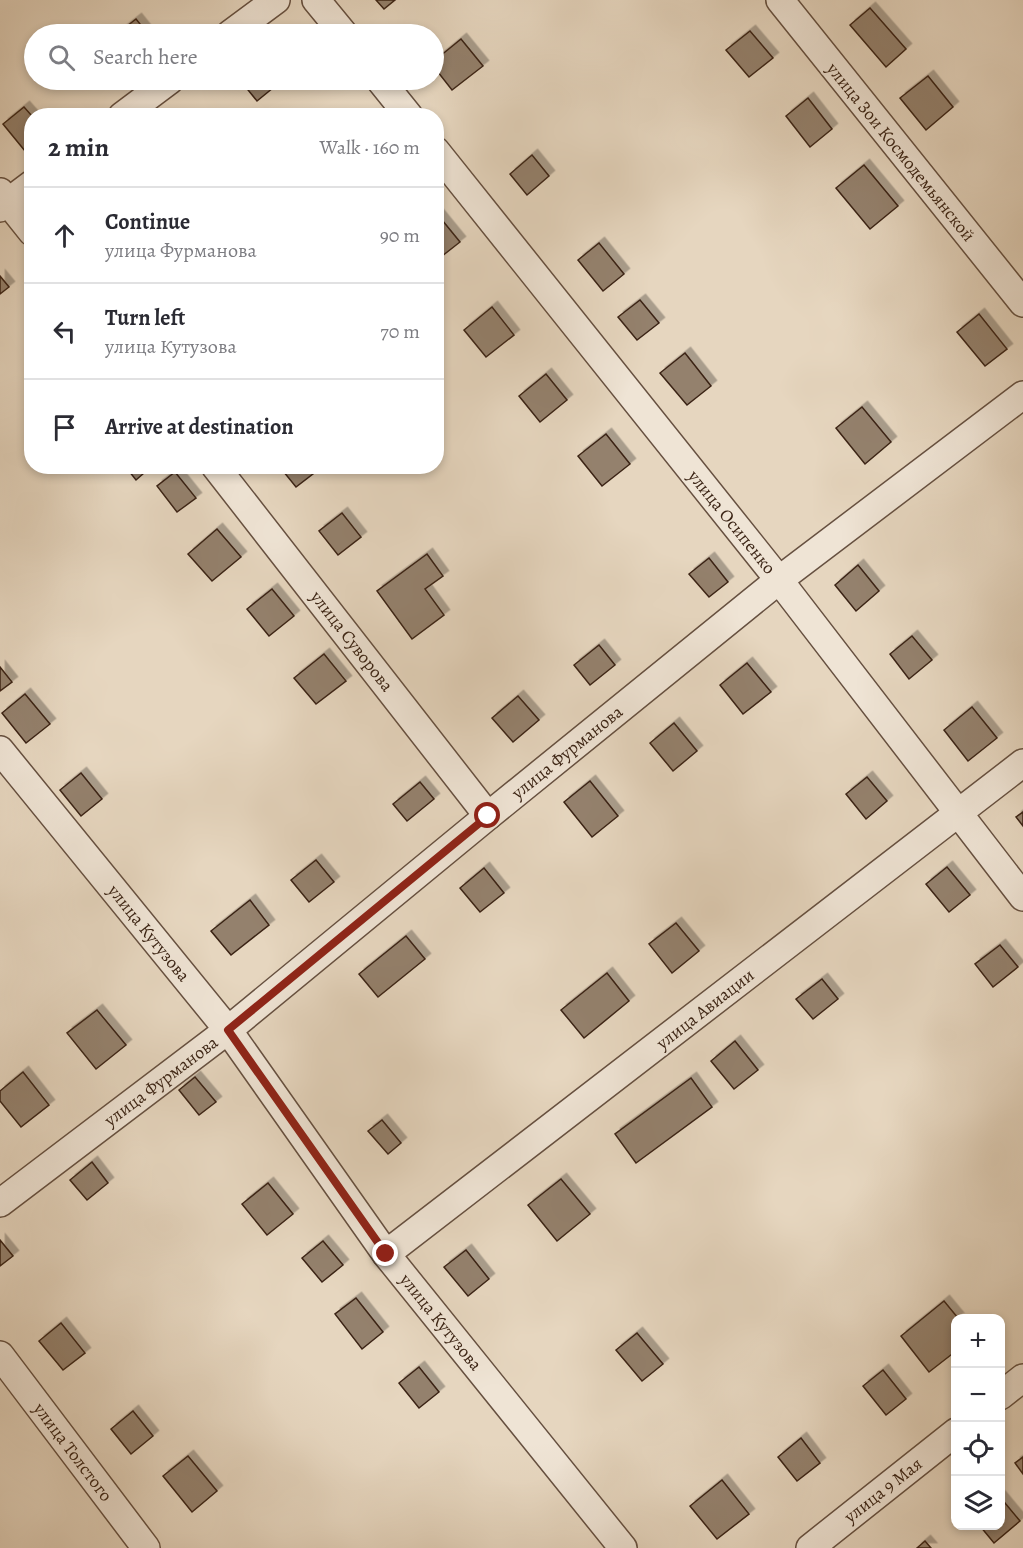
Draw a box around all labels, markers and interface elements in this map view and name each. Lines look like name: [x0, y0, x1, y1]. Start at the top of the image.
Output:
search box: [24, 24, 444, 90]
icon: search: [45, 41, 78, 74]
text: Search here: [93, 42, 198, 72]
street label: улица Зои Космодемьянской: [821, 57, 981, 246]
text: 2 min: [48, 130, 109, 165]
text: Walk · 160 m: [320, 134, 420, 161]
text: Continue: [105, 207, 190, 237]
icon: ahead: [48, 219, 81, 252]
text: 90 m: [380, 222, 420, 249]
text: улица Фурманова: [105, 237, 257, 264]
text: Turn left: [105, 303, 185, 333]
icon: left: [48, 315, 81, 348]
text: 70 m: [380, 318, 420, 345]
text: улица Кутузова: [105, 333, 237, 360]
icon: arrive: [48, 411, 81, 444]
text: Arrive at destination: [105, 412, 294, 442]
street label: улица Осипенко: [682, 464, 781, 579]
street label: улица Суворова: [304, 585, 399, 697]
street label: улица Фурманова: [506, 699, 628, 805]
route start: [474, 802, 500, 828]
street label: улица Кутузова: [102, 879, 196, 987]
street label: улица Авиации: [650, 963, 759, 1055]
street label: улица Фурманова: [98, 1030, 223, 1132]
route end: [372, 1240, 398, 1266]
street label: улица Кутузова: [394, 1268, 488, 1376]
map controls: [951, 1314, 1005, 1530]
button: +: [951, 1314, 1005, 1368]
button: −: [951, 1368, 1005, 1422]
street label: улица Толстого: [27, 1397, 118, 1506]
button: locate: [951, 1422, 1005, 1476]
street label: улица 9 Мая: [838, 1452, 927, 1529]
button: layers: [951, 1476, 1005, 1530]

